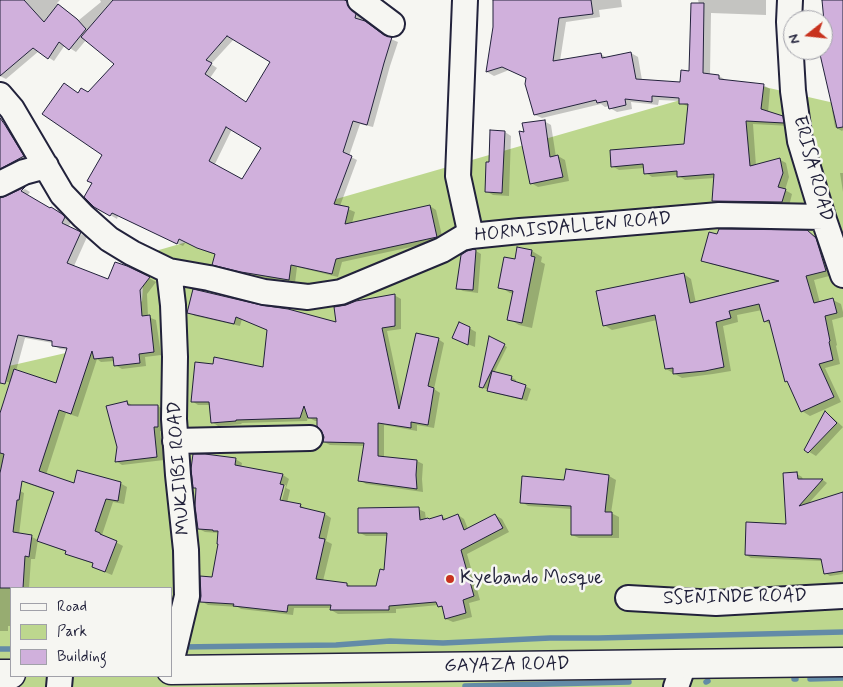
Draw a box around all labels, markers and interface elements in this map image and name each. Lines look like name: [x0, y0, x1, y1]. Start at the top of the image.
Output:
north arrow: [783, 10, 833, 60]
text: N: [785, 32, 804, 46]
street label: ERISA ROAD: [787, 114, 837, 224]
street label: HORMISDALLEN ROAD: [474, 208, 672, 248]
street label: MUKIIBI ROAD: [164, 400, 196, 536]
place label: Kyebando Mosque: [460, 568, 603, 590]
marker: Kyebando Mosque: [444, 573, 456, 585]
street label: SSENINDE ROAD: [663, 585, 807, 611]
legend: [10, 587, 172, 677]
text: Road: [57, 597, 87, 617]
text: Park: [57, 622, 87, 642]
text: Building: [57, 647, 107, 667]
street label: GAYAZA ROAD: [444, 654, 570, 678]

